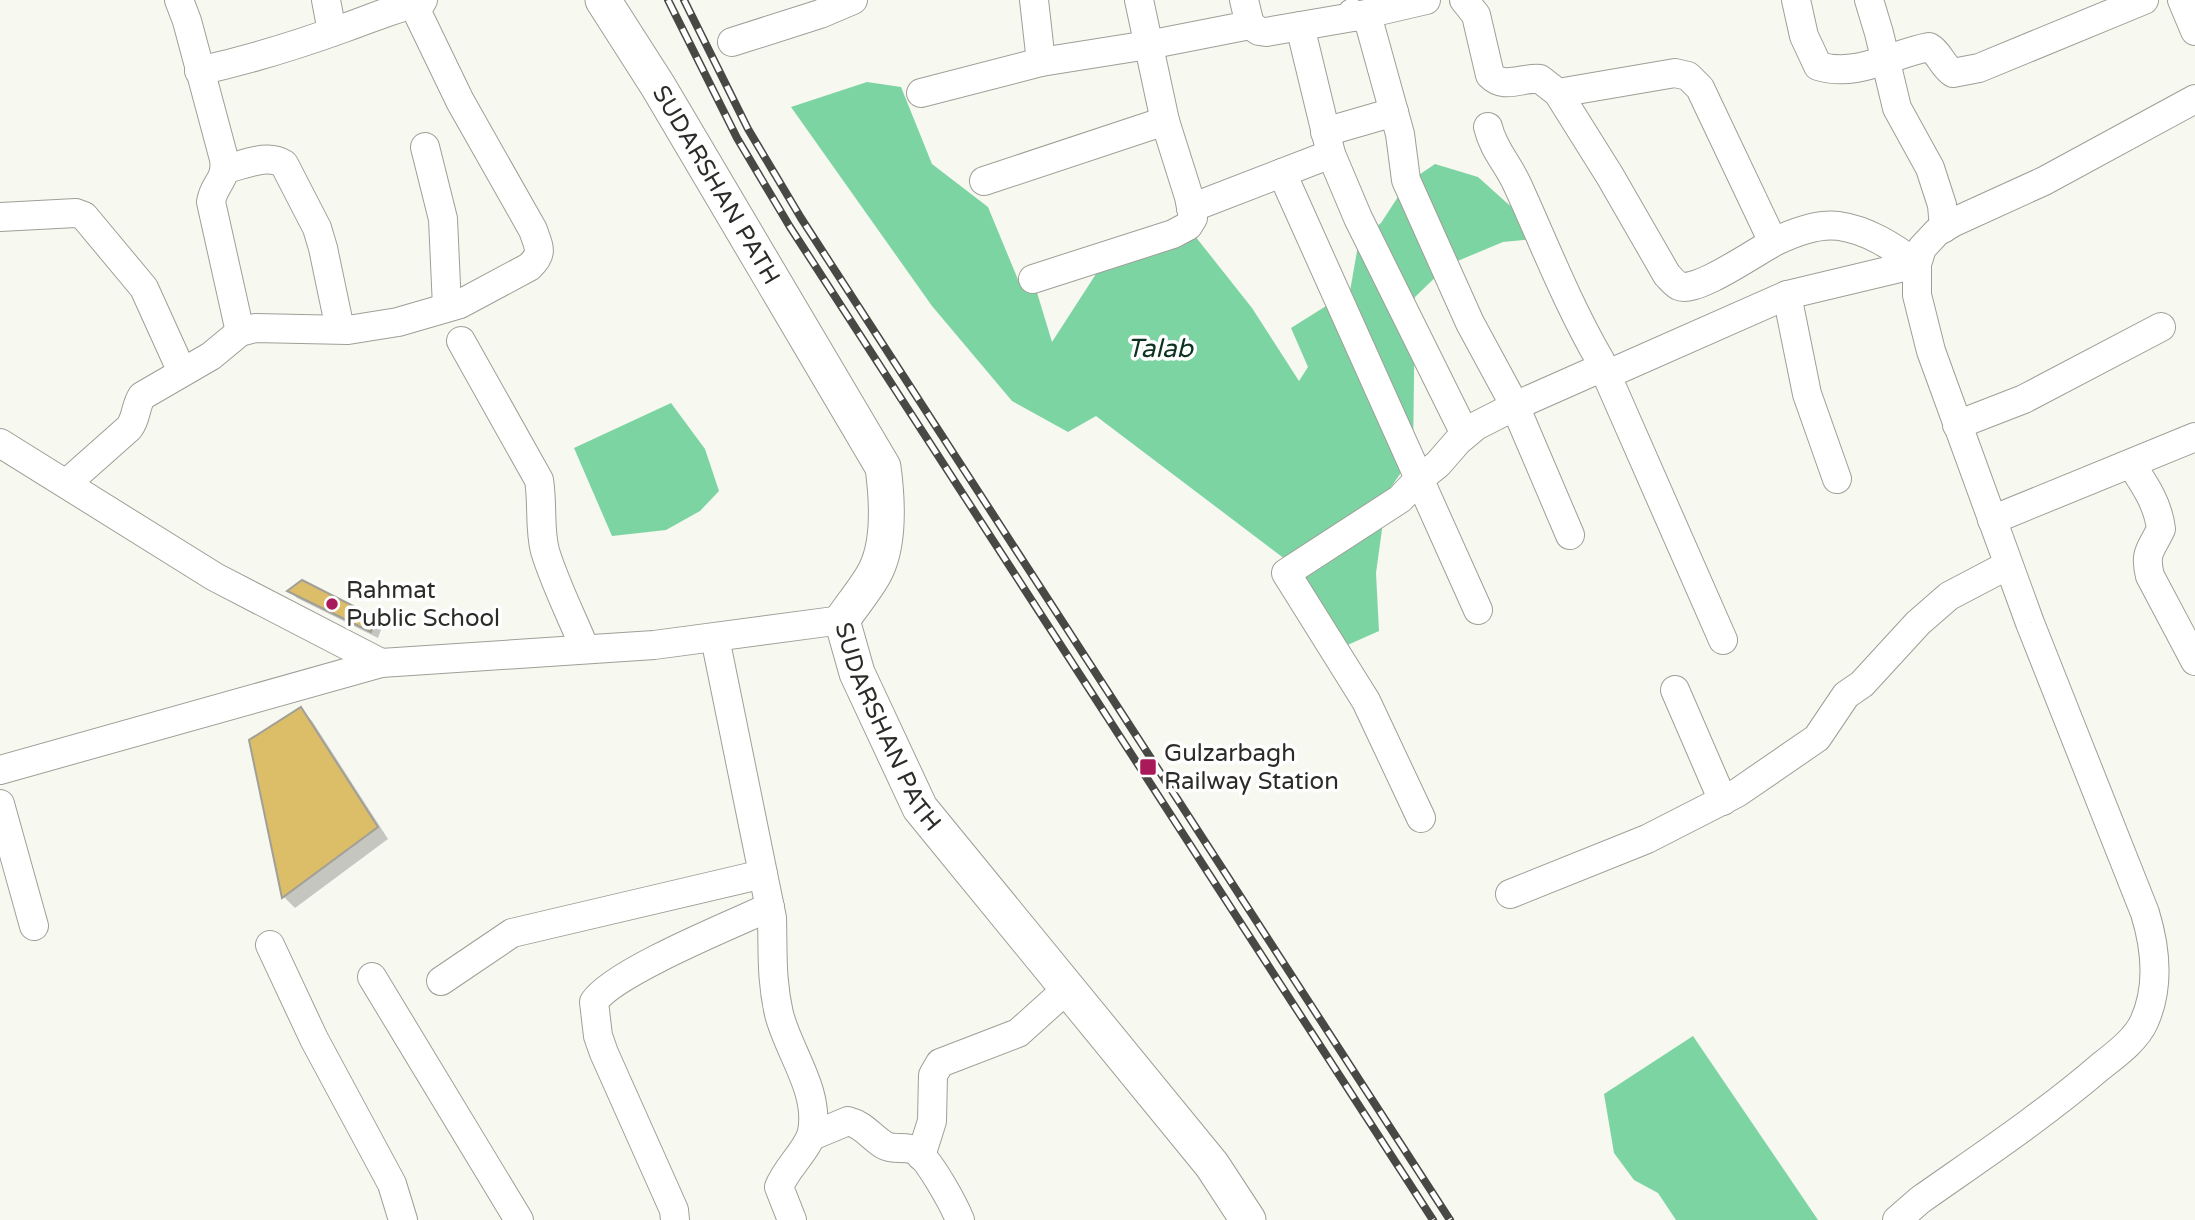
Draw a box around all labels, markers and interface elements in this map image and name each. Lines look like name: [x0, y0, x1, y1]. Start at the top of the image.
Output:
street label: SUDARSHAN PATH: [646, 80, 786, 290]
water label: Talab: [1127, 333, 1195, 364]
place label: Rahmat Public School: [346, 576, 500, 633]
marker: Rahmat Public School: [324, 596, 340, 612]
street label: SUDARSHAN PATH: [829, 619, 947, 837]
place label: Gulzarbagh Railway Station: [1164, 739, 1339, 796]
marker: Gulzarbagh Railway Station: [1138, 757, 1158, 777]

